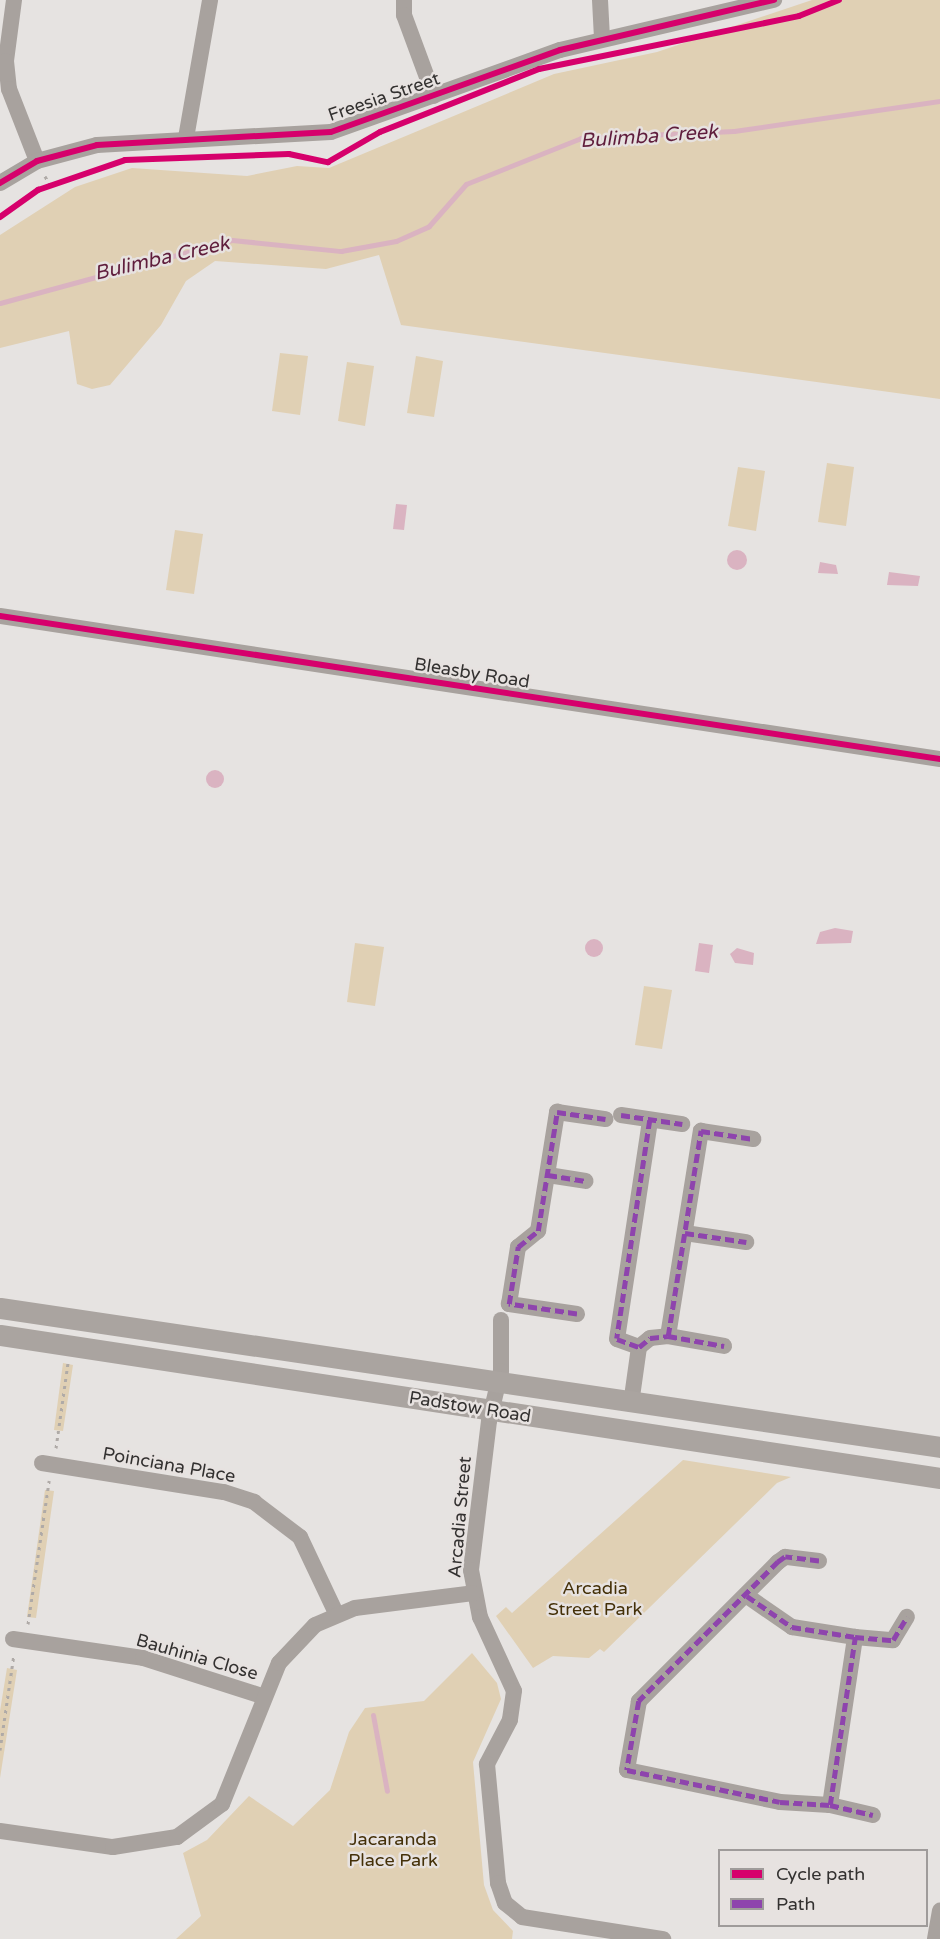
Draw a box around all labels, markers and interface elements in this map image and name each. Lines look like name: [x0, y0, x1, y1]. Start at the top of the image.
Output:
street label: Freesia Street: [325, 68, 443, 126]
water label: Bulimba Creek: [579, 120, 719, 154]
water label: Bulimba Creek: [92, 232, 232, 286]
street label: Bleasby Road: [413, 653, 531, 693]
street label: Padstow Road: [407, 1387, 533, 1427]
street label: Poinciana Place: [101, 1443, 237, 1487]
street label: Arcadia Street: [444, 1455, 476, 1579]
park label: Arcadia Street Park: [548, 1578, 642, 1620]
street label: Bauhinia Close: [133, 1629, 261, 1685]
park label: Jacaranda Place Park: [348, 1829, 438, 1872]
legend: [718, 1849, 928, 1927]
text: Cycle path: [776, 1863, 865, 1885]
text: Path: [776, 1893, 815, 1915]

